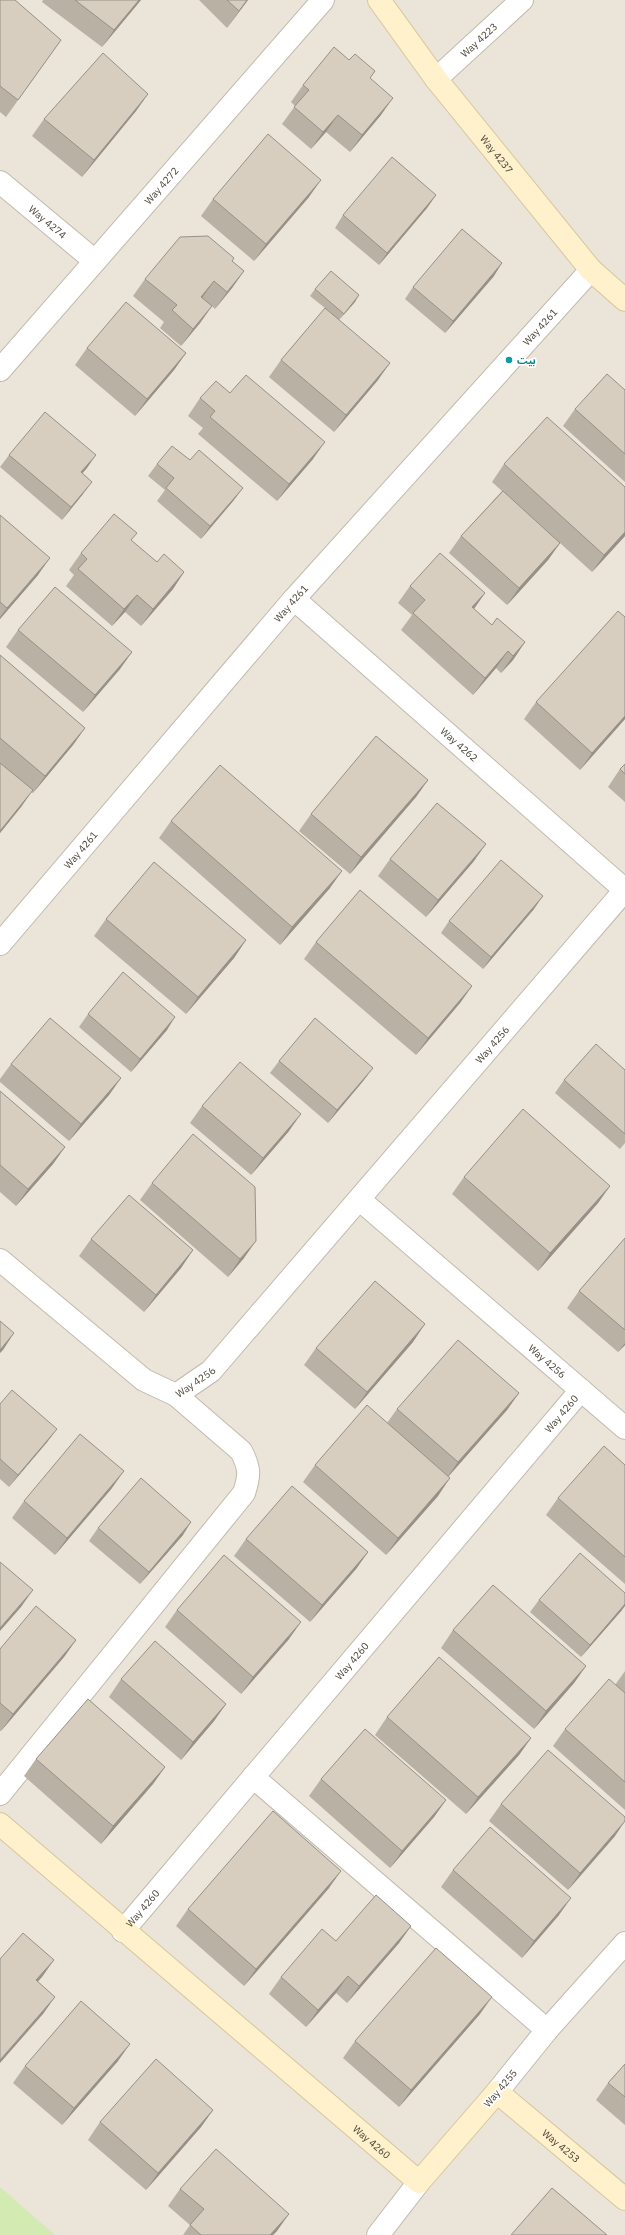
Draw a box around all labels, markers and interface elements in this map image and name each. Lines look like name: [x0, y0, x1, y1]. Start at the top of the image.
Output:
street label: Way 4223: [458, 20, 500, 60]
street label: Way 4237: [477, 133, 516, 176]
street label: Way 4272: [142, 164, 181, 207]
street label: Way 4274: [26, 202, 69, 242]
street label: Way 4261: [520, 306, 560, 348]
place label: بيت: [517, 354, 536, 367]
marker: بيت: [504, 355, 514, 365]
street label: Way 4261: [271, 582, 311, 625]
street label: Way 4262: [438, 725, 480, 765]
street label: Way 4261: [61, 828, 101, 871]
street label: Way 4256: [473, 1023, 512, 1066]
street label: Way 4256: [525, 1342, 568, 1381]
street label: Way 4256: [173, 1364, 219, 1401]
street label: Way 4260: [542, 1392, 581, 1435]
street label: Way 4260: [332, 1640, 372, 1683]
street label: Way 4260: [123, 1887, 162, 1930]
street label: Way 4255: [481, 2067, 520, 2110]
street label: Way 4260: [350, 2122, 393, 2162]
street label: Way 4253: [539, 2127, 583, 2166]

